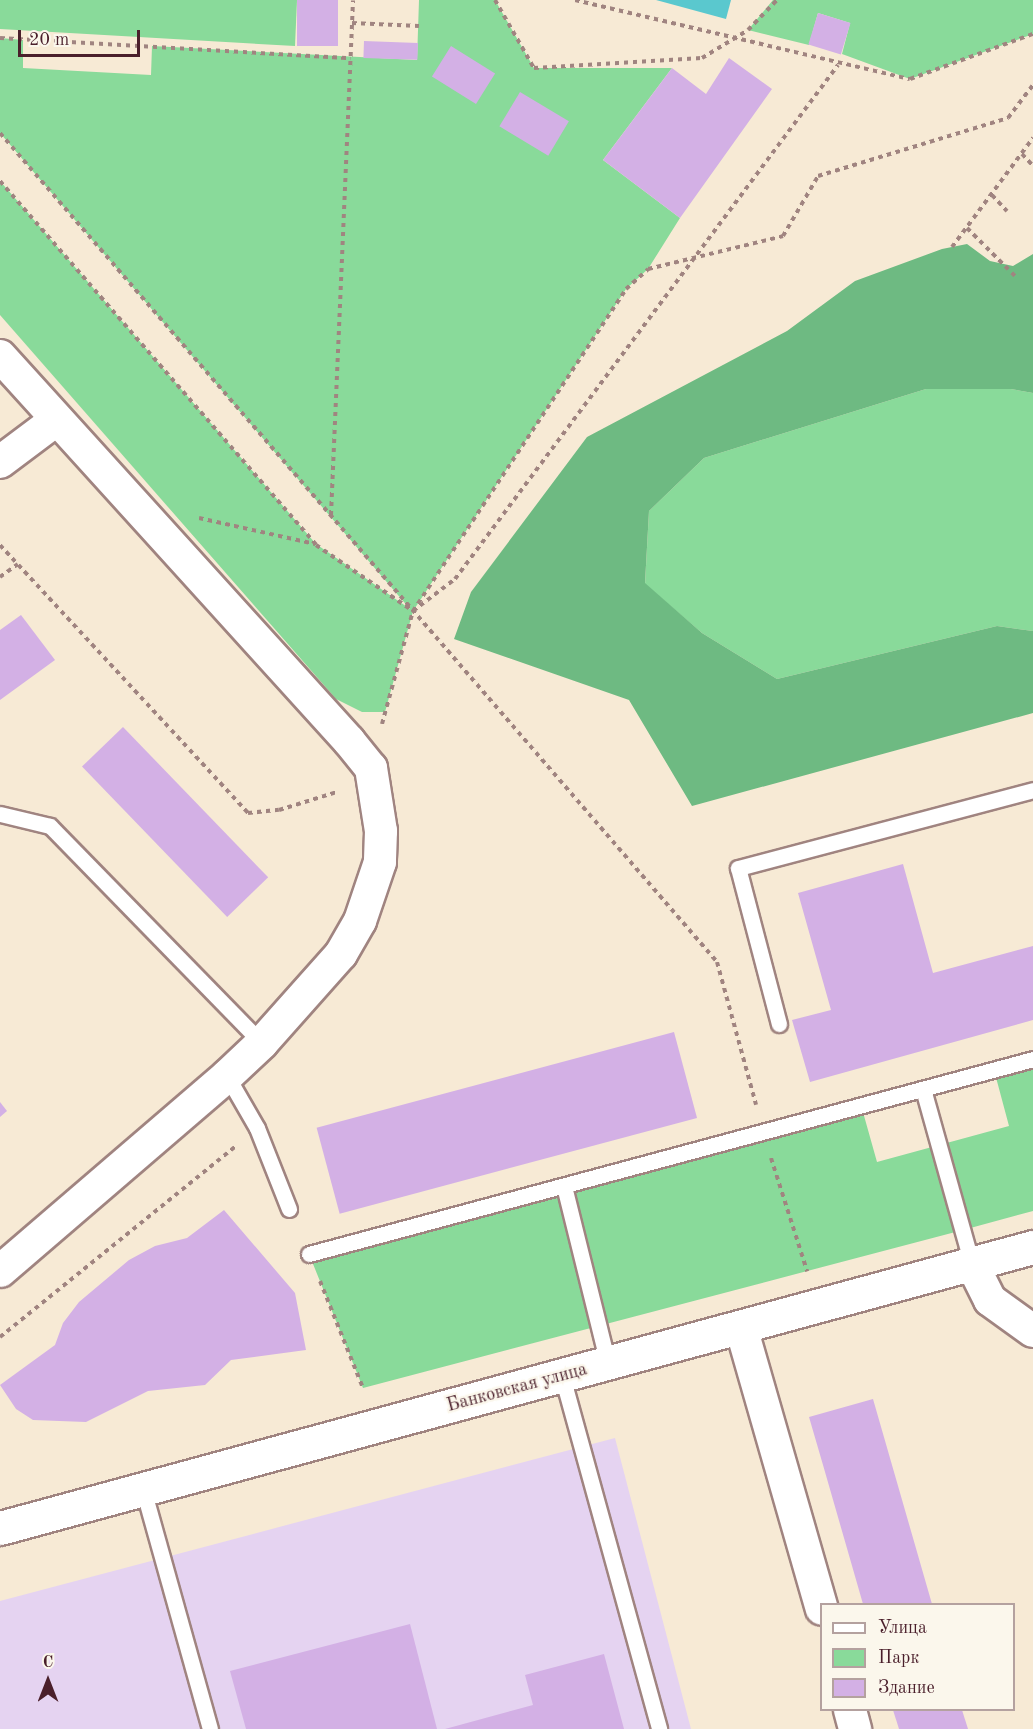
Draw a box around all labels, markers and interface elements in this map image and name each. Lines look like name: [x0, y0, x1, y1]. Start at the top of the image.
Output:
scale bar: [21, 18, 142, 56]
text: 20 m: [29, 31, 69, 49]
street label: Банковская улица: [445, 1359, 589, 1417]
legend: [820, 1603, 1015, 1711]
text: Улица: [878, 1619, 927, 1637]
text: Парк: [878, 1649, 919, 1667]
north arrow: [18, 1651, 78, 1711]
text: С: [43, 1655, 53, 1671]
text: Здание: [878, 1679, 935, 1697]

